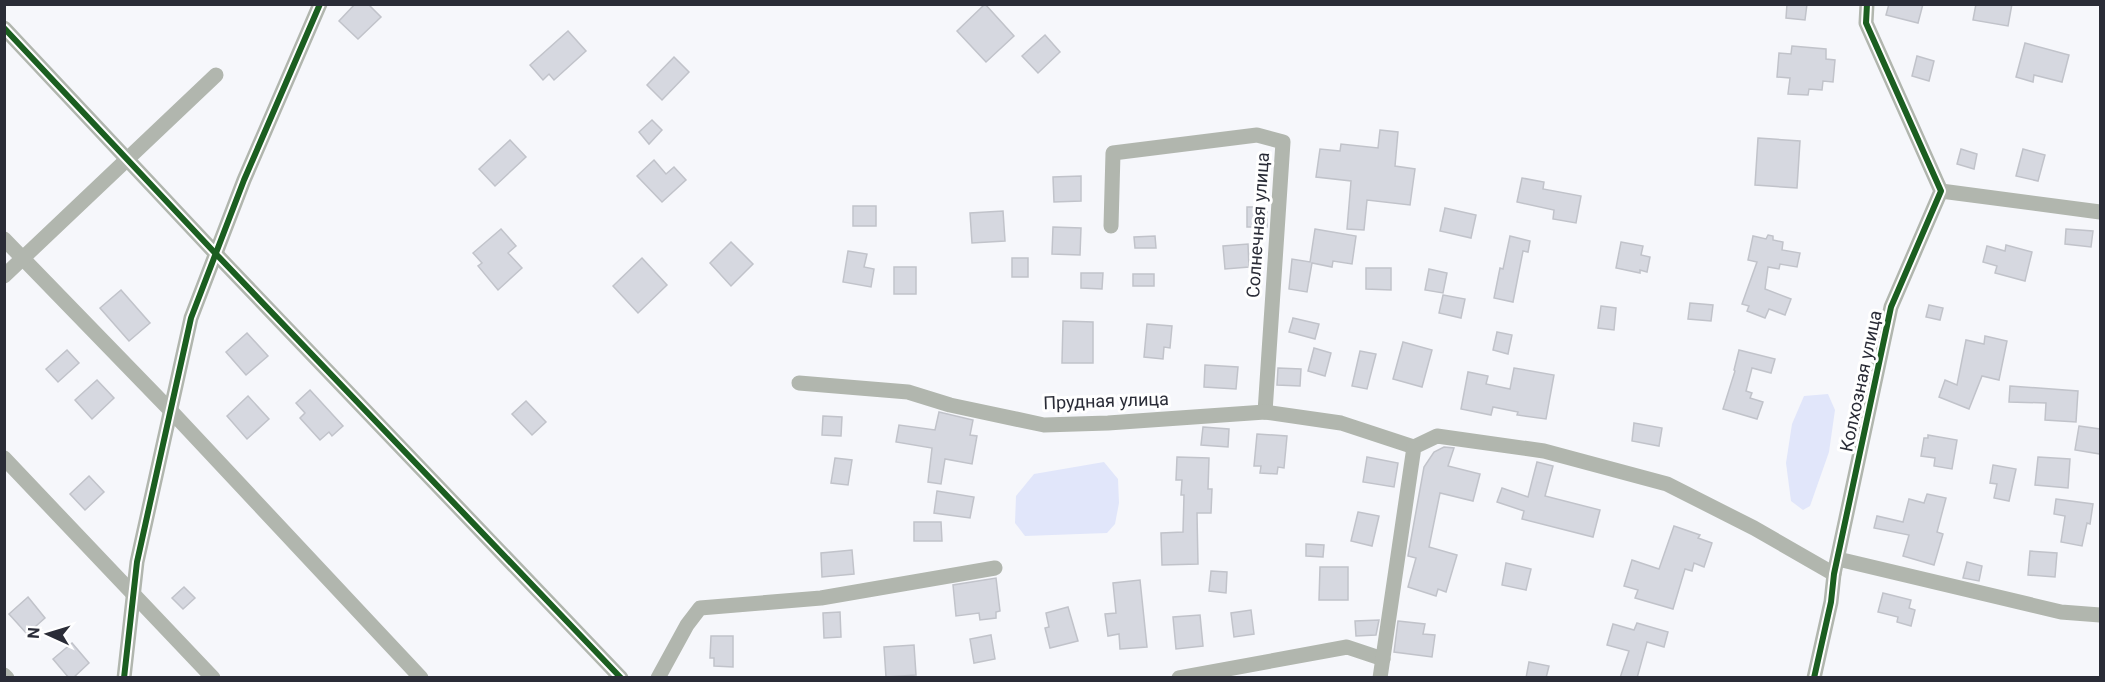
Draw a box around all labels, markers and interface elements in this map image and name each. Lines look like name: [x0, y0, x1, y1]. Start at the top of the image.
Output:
street label: Солнечная улица: [1242, 151, 1273, 298]
street label: Колхозная улица: [1835, 308, 1886, 453]
street label: Прудная улица: [1043, 388, 1169, 413]
north arrow: [18, 604, 78, 664]
text: N: [24, 627, 43, 639]

